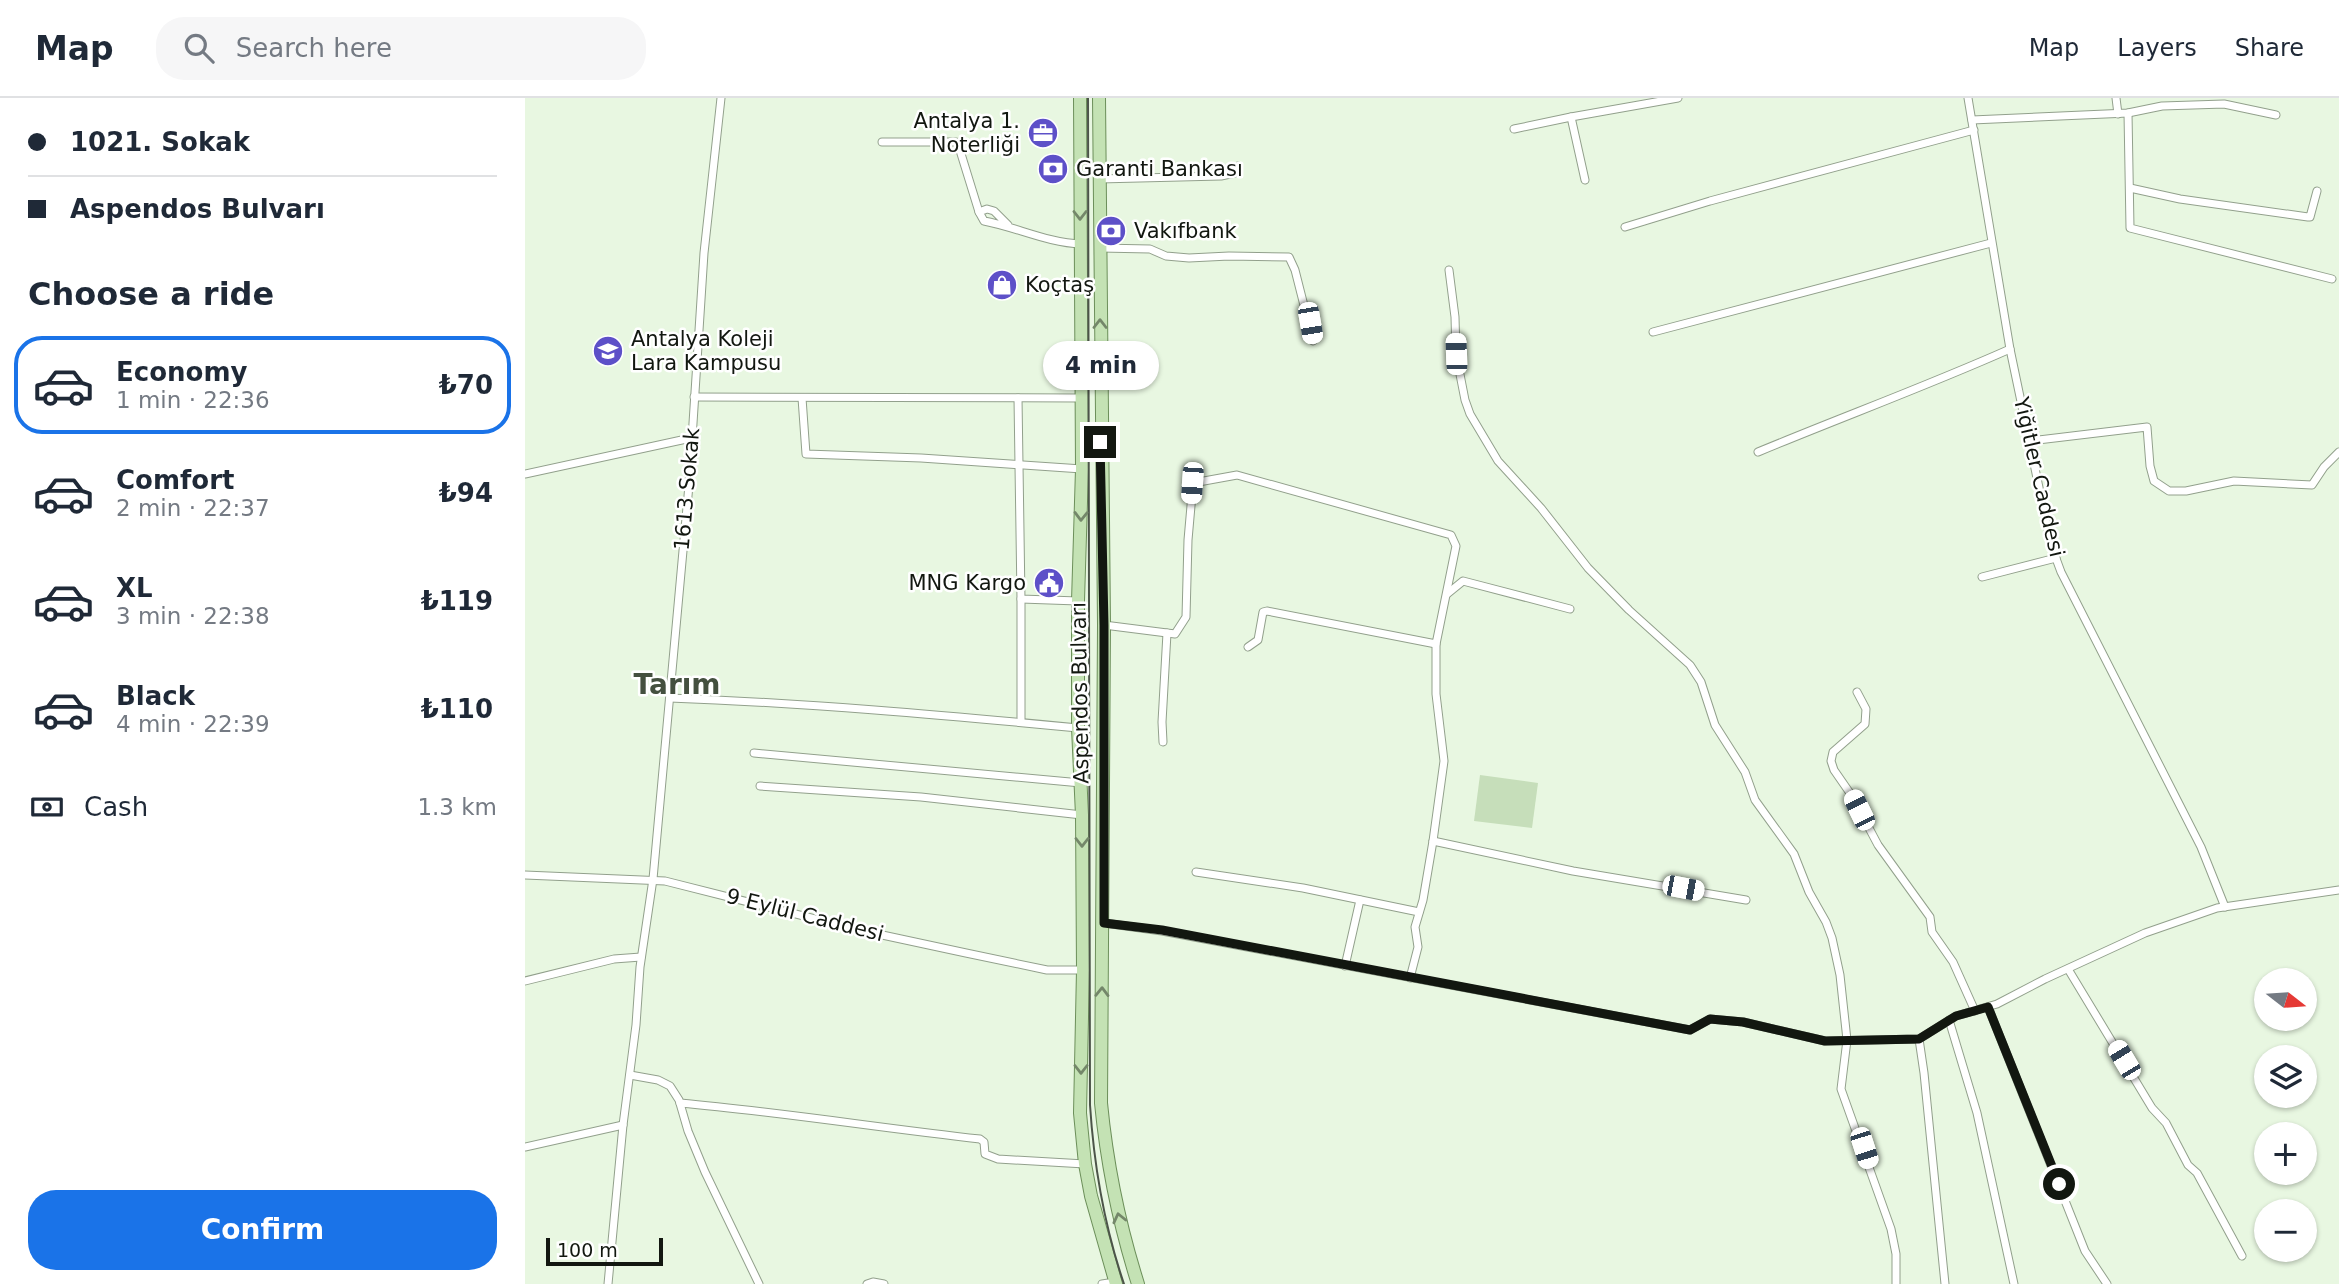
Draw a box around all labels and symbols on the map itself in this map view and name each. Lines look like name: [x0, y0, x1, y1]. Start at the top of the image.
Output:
place label: Antalya 1. Noterliği: [913, 109, 1020, 157]
office icon: Antalya 1. Noterliği: [1026, 116, 1060, 150]
bank icon: Garanti Bankası: [1036, 152, 1070, 186]
place label: Garanti Bankası: [1076, 157, 1243, 181]
one-way arrow: [1073, 210, 1088, 221]
bank icon: Vakıfbank: [1094, 214, 1128, 248]
place label: Vakıfbank: [1134, 219, 1238, 243]
shop icon: Koçtaş: [985, 268, 1019, 302]
place label: Koçtaş: [1025, 273, 1094, 297]
car: [1297, 300, 1324, 346]
one-way arrow: [1092, 318, 1108, 329]
place label: Antalya Koleji Lara Kampusu: [631, 327, 781, 375]
car: [1445, 333, 1468, 375]
school or university icon: Antalya Koleji Lara Kampusu: [591, 334, 625, 368]
callout: 4 min: [1042, 341, 1158, 390]
street label: Yiğitler Caddesi: [2009, 394, 2069, 559]
street label: 1613 Sokak: [670, 426, 704, 551]
route end: [1084, 426, 1116, 458]
car: [1181, 461, 1204, 505]
one-way arrow: [1073, 511, 1089, 522]
public building icon: MNG Kargo: [1032, 566, 1066, 600]
place label: MNG Kargo: [909, 571, 1026, 595]
street label: Aspendos Bulvarı: [1066, 602, 1094, 784]
district label: Tarım: [634, 668, 720, 701]
car: [1841, 787, 1878, 833]
one-way arrow: [1074, 837, 1090, 847]
car: [1661, 874, 1706, 902]
street label: 9 Eylül Caddesi: [724, 884, 886, 946]
north arrow: [2254, 968, 2317, 1031]
one-way arrow: [1094, 987, 1110, 997]
car: [2105, 1037, 2144, 1083]
one-way arrow: [1073, 1064, 1089, 1075]
car: [1848, 1125, 1881, 1171]
route start: [2043, 1168, 2075, 1200]
one-way arrow: [1113, 1212, 1127, 1224]
scale bar: [546, 1235, 663, 1267]

